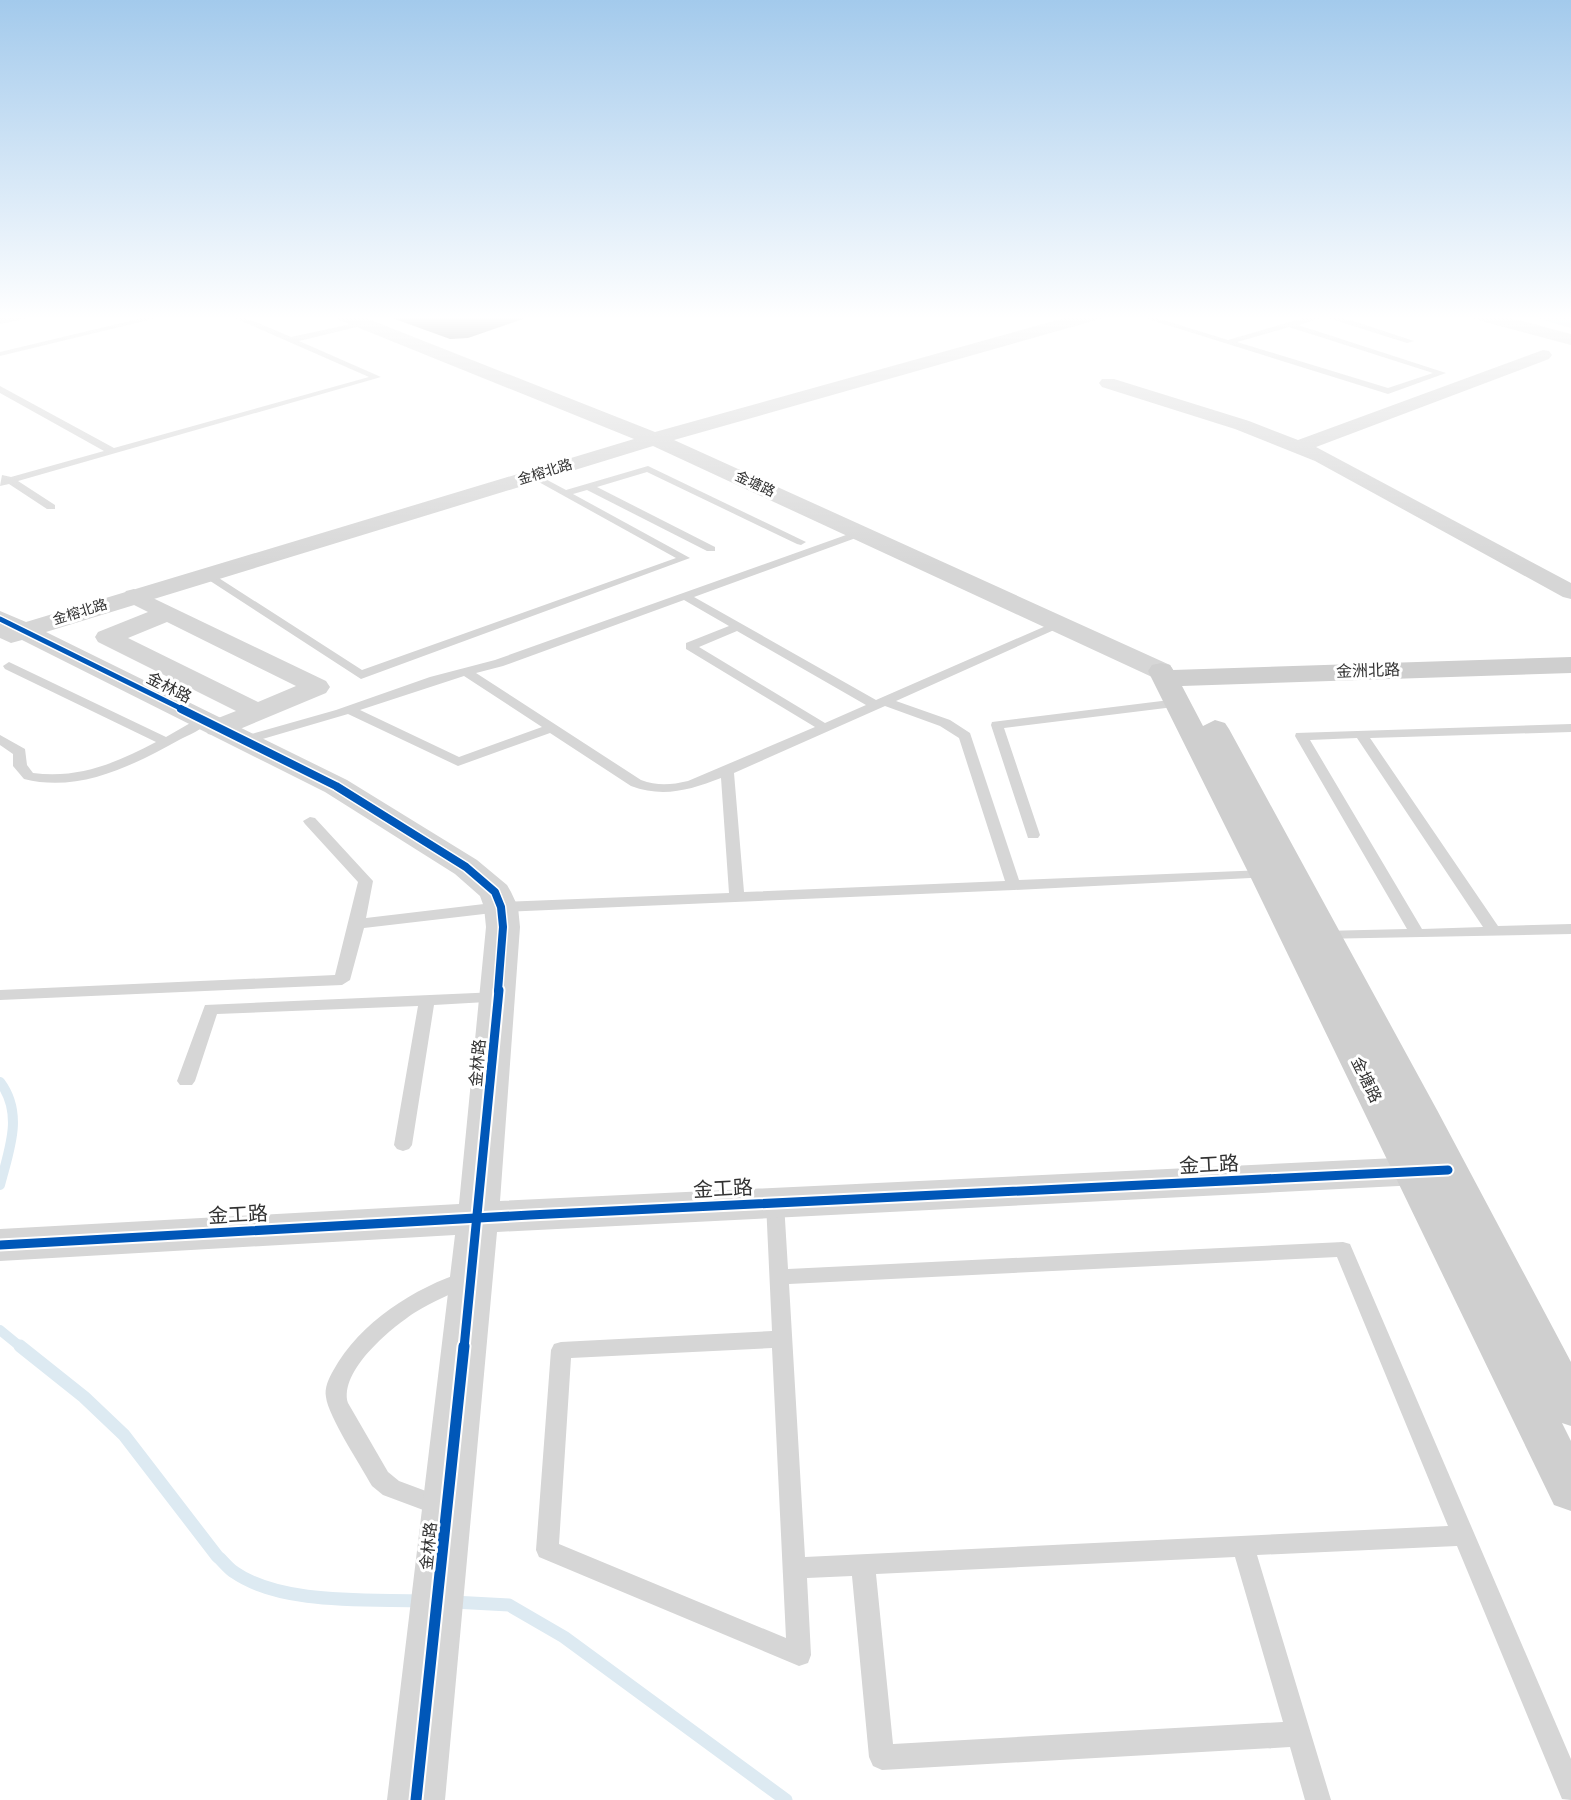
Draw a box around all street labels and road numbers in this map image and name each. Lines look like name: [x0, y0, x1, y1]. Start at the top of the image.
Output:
street label: 金榕北路: [516, 456, 574, 488]
street label: 金塘路: [732, 467, 778, 501]
street label: 金榕北路: [51, 596, 109, 628]
street label: 金洲北路: [1336, 660, 1400, 682]
street label: 金林路: [143, 668, 195, 708]
street label: 金林路: [466, 1038, 490, 1088]
street label: 金塘路: [1346, 1054, 1386, 1106]
street label: 金工路: [1178, 1151, 1240, 1179]
street label: 金工路: [692, 1175, 754, 1203]
street label: 金工路: [207, 1201, 269, 1229]
street label: 金林路: [417, 1521, 441, 1571]

